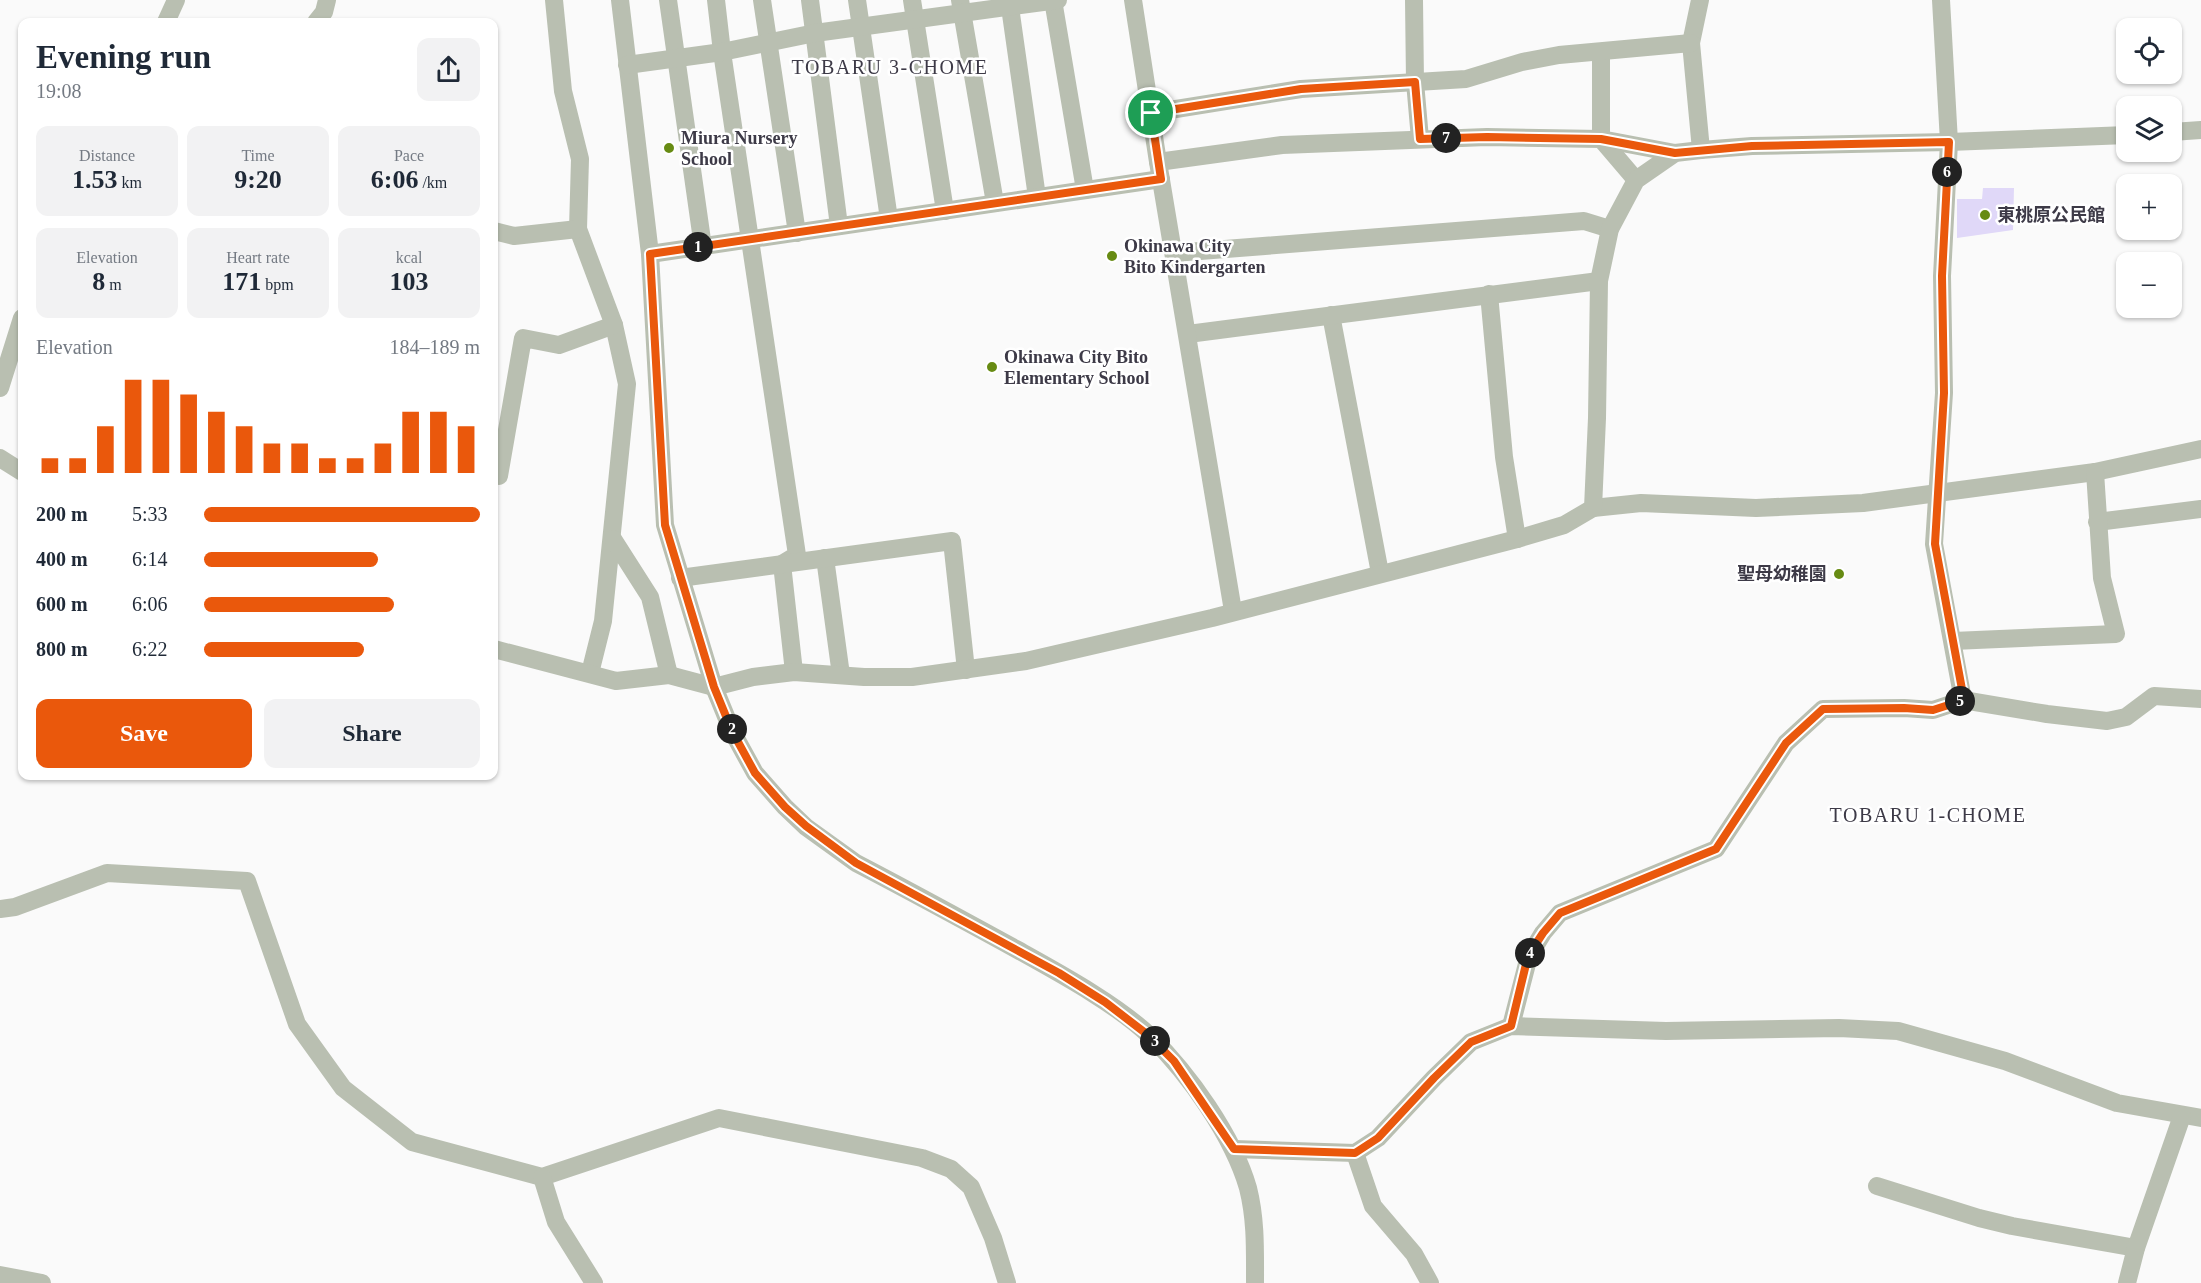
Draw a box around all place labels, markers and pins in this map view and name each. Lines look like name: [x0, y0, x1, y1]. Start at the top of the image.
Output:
pin: [1125, 87, 1176, 138]
pin: 7: [1431, 123, 1461, 153]
place label: Miura Nursery School: [681, 128, 797, 169]
marker: Miura Nursery School: [662, 141, 676, 155]
pin: 6: [1932, 157, 1962, 187]
place label: 東桃原公民館: [1997, 205, 2105, 225]
marker: 東桃原公民館: [1978, 208, 1992, 222]
pin: 1: [683, 232, 713, 262]
place label: Okinawa City Bito Kindergarten: [1124, 236, 1266, 277]
marker: Okinawa City Bito Kindergarten: [1105, 249, 1119, 263]
place label: Okinawa City Bito Elementary School: [1004, 347, 1150, 388]
marker: Okinawa City Bito Elementary School: [985, 360, 999, 374]
place label: 聖母幼稚園: [1737, 564, 1827, 584]
marker: 聖母幼稚園: [1832, 567, 1846, 581]
pin: 5: [1945, 686, 1975, 716]
pin: 2: [717, 714, 747, 744]
pin: 4: [1515, 938, 1545, 968]
pin: 3: [1140, 1026, 1170, 1056]

